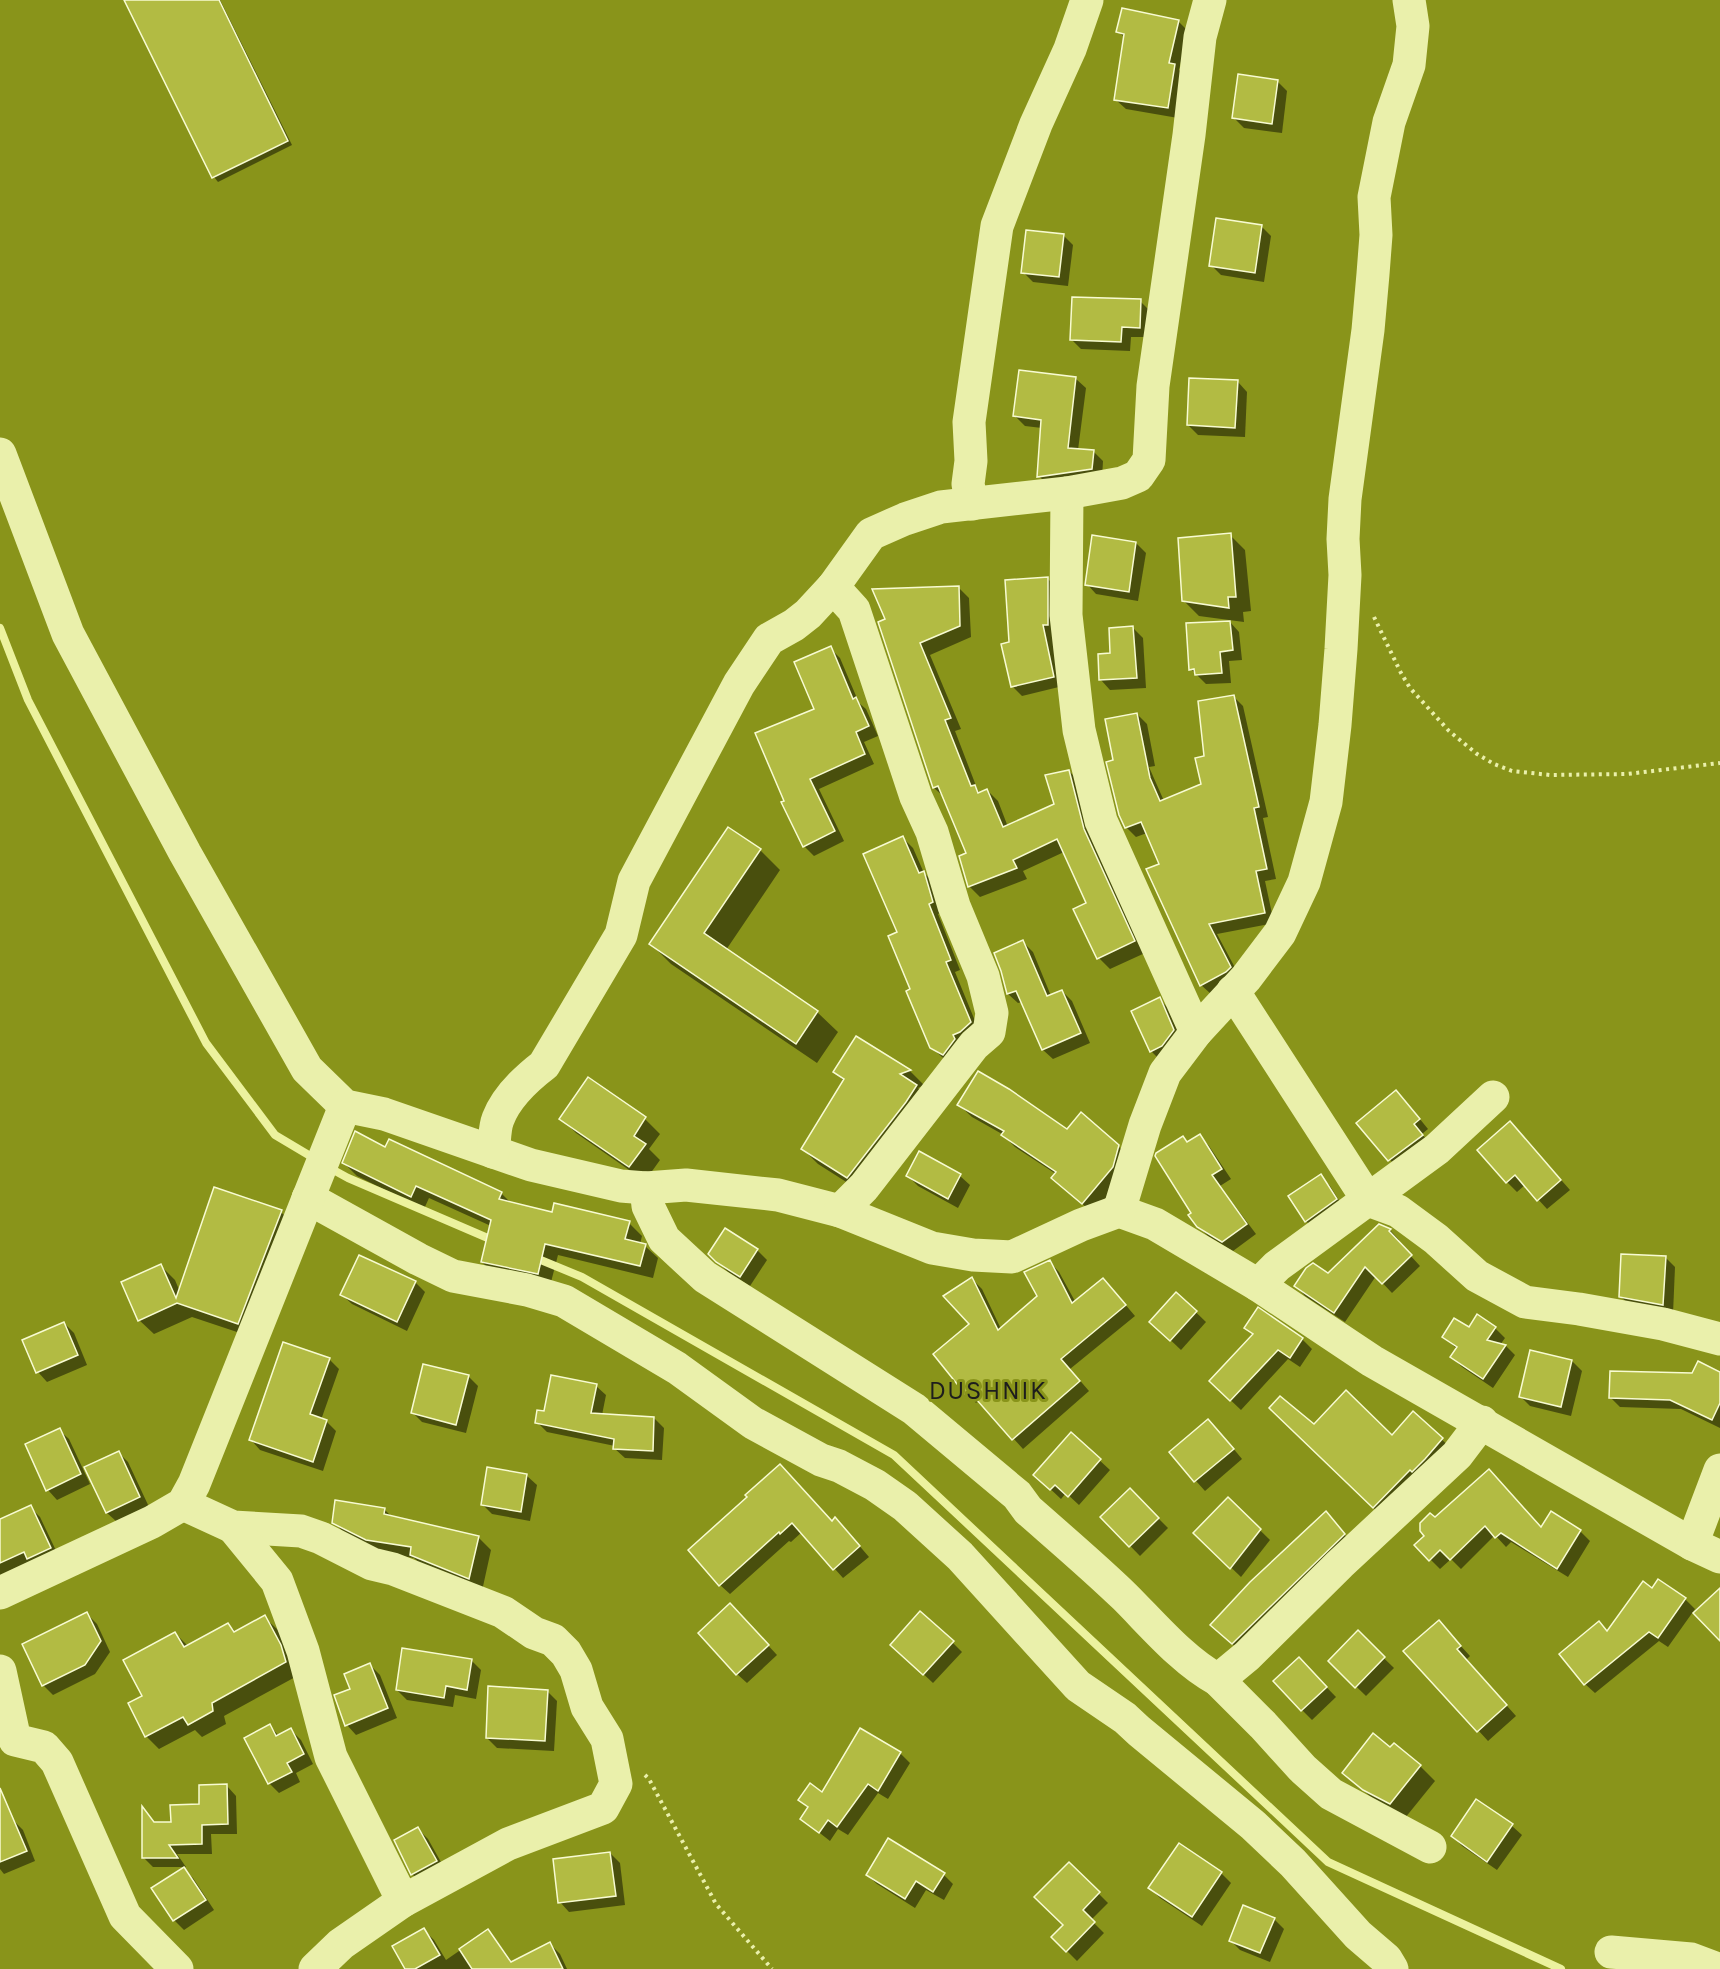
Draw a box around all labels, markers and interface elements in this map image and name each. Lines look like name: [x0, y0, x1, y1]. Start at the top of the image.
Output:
district label: DUSHNIK: [929, 1375, 1047, 1406]

